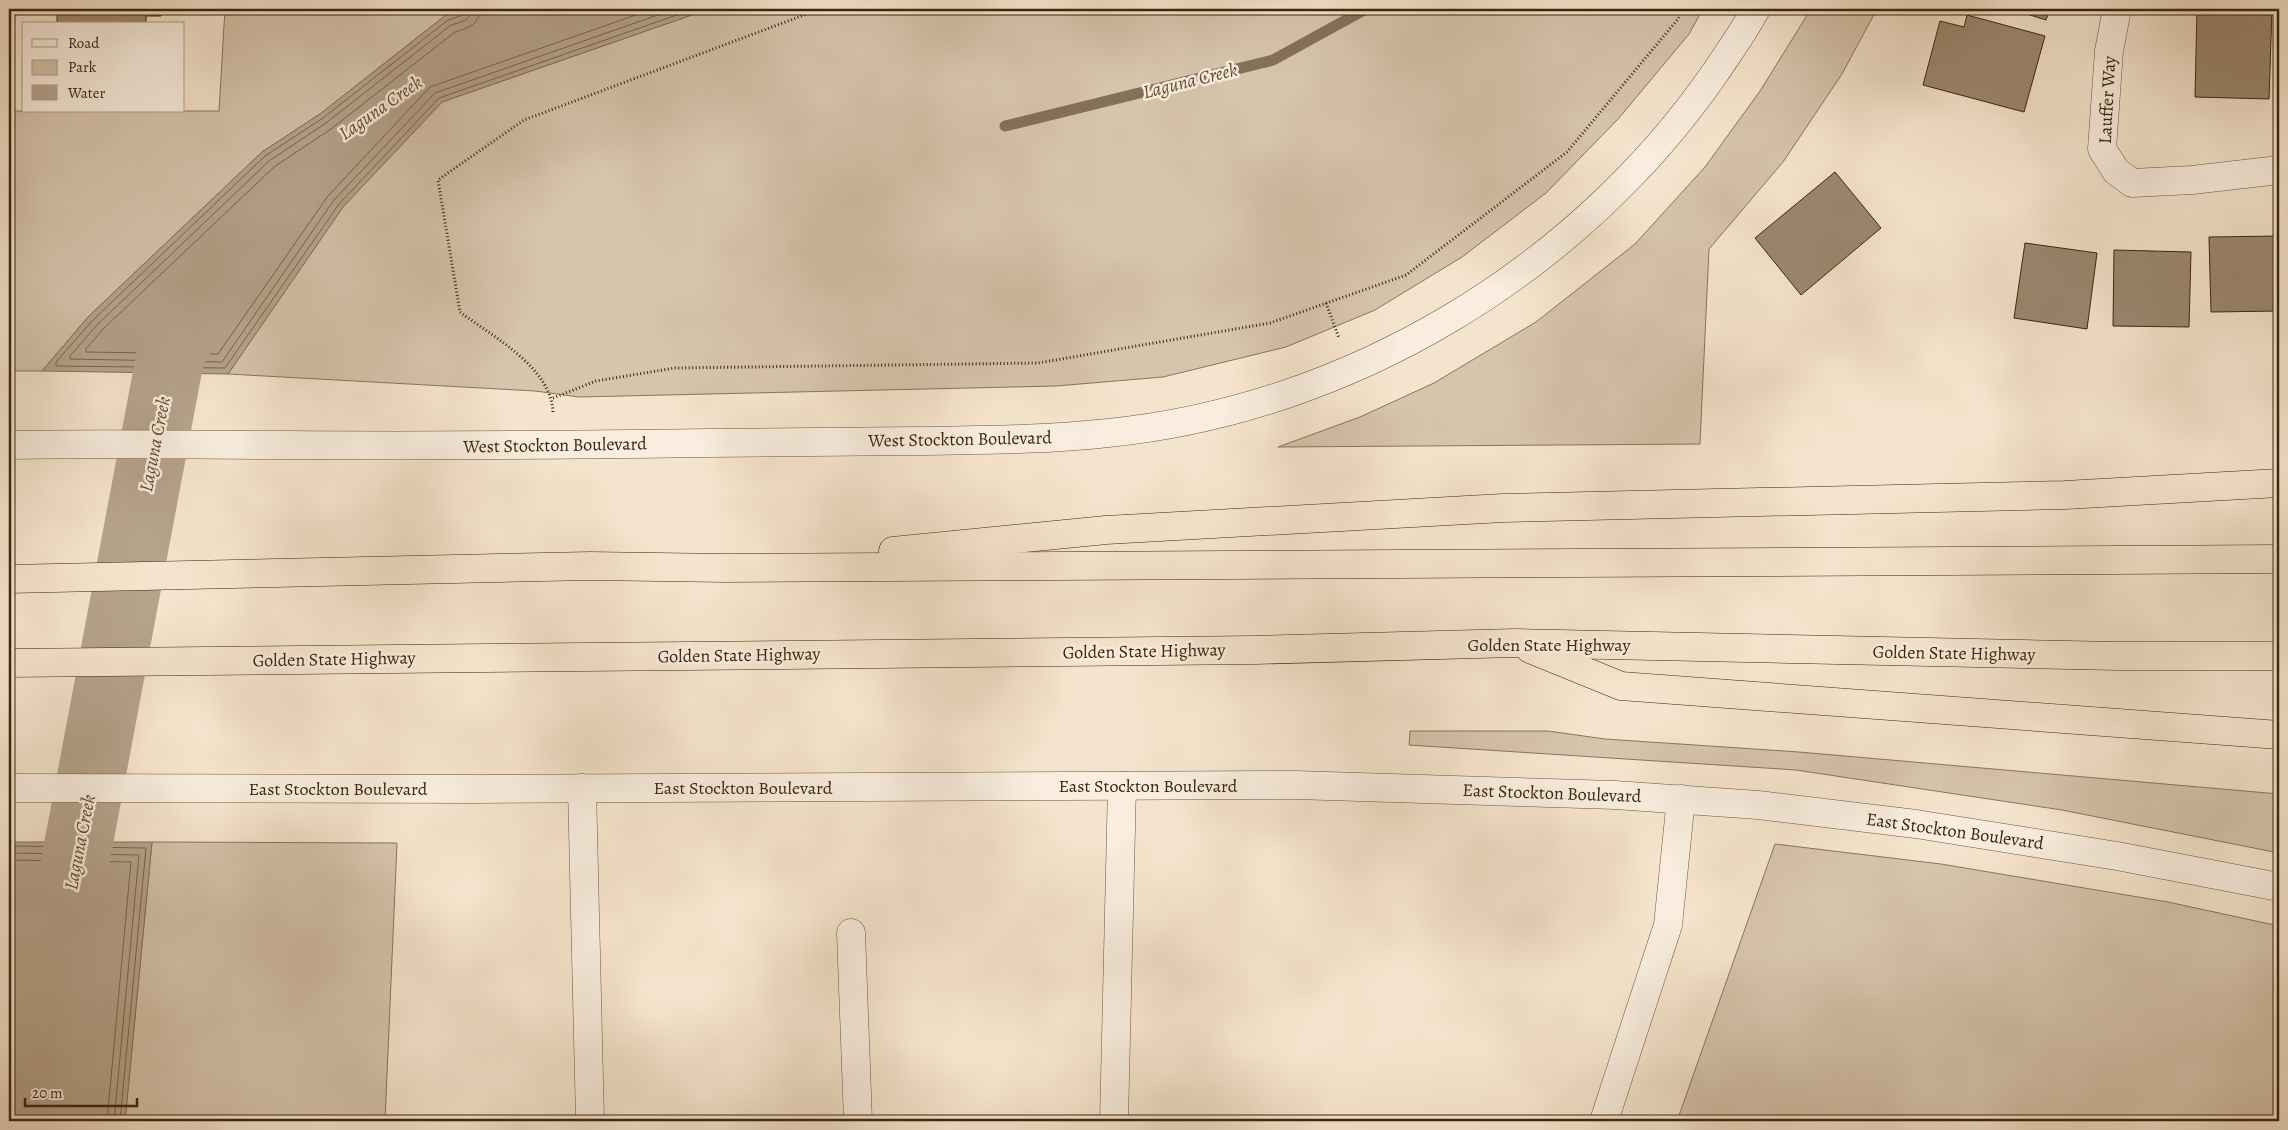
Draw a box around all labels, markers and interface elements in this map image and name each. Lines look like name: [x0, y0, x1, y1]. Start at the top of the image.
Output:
legend: [22, 22, 185, 112]
text: Road: [68, 33, 100, 53]
street label: Lauffer Way: [2093, 54, 2121, 145]
text: Park: [68, 57, 97, 77]
water label: Laguna Creek: [1140, 57, 1240, 105]
water label: Laguna Creek: [334, 69, 428, 146]
text: Water: [67, 83, 105, 103]
water label: Laguna Creek: [133, 394, 177, 494]
street label: West Stockton Boulevard: [867, 425, 1052, 453]
street label: West Stockton Boulevard: [462, 431, 647, 459]
street label: Golden State Highway: [1468, 633, 1631, 657]
street label: Golden State Highway: [1062, 638, 1227, 664]
street label: Golden State Highway: [1872, 640, 2037, 666]
street label: Golden State Highway: [657, 642, 822, 668]
street label: Golden State Highway: [252, 646, 417, 672]
street label: East Stockton Boulevard: [1059, 774, 1238, 798]
street label: East Stockton Boulevard: [654, 776, 833, 800]
street label: East Stockton Boulevard: [249, 777, 428, 801]
street label: East Stockton Boulevard: [1462, 778, 1642, 808]
water label: Laguna Creek: [58, 792, 102, 892]
street label: East Stockton Boulevard: [1865, 807, 2046, 855]
scale bar: [25, 1075, 138, 1107]
text: 20 m: [32, 1083, 63, 1103]

